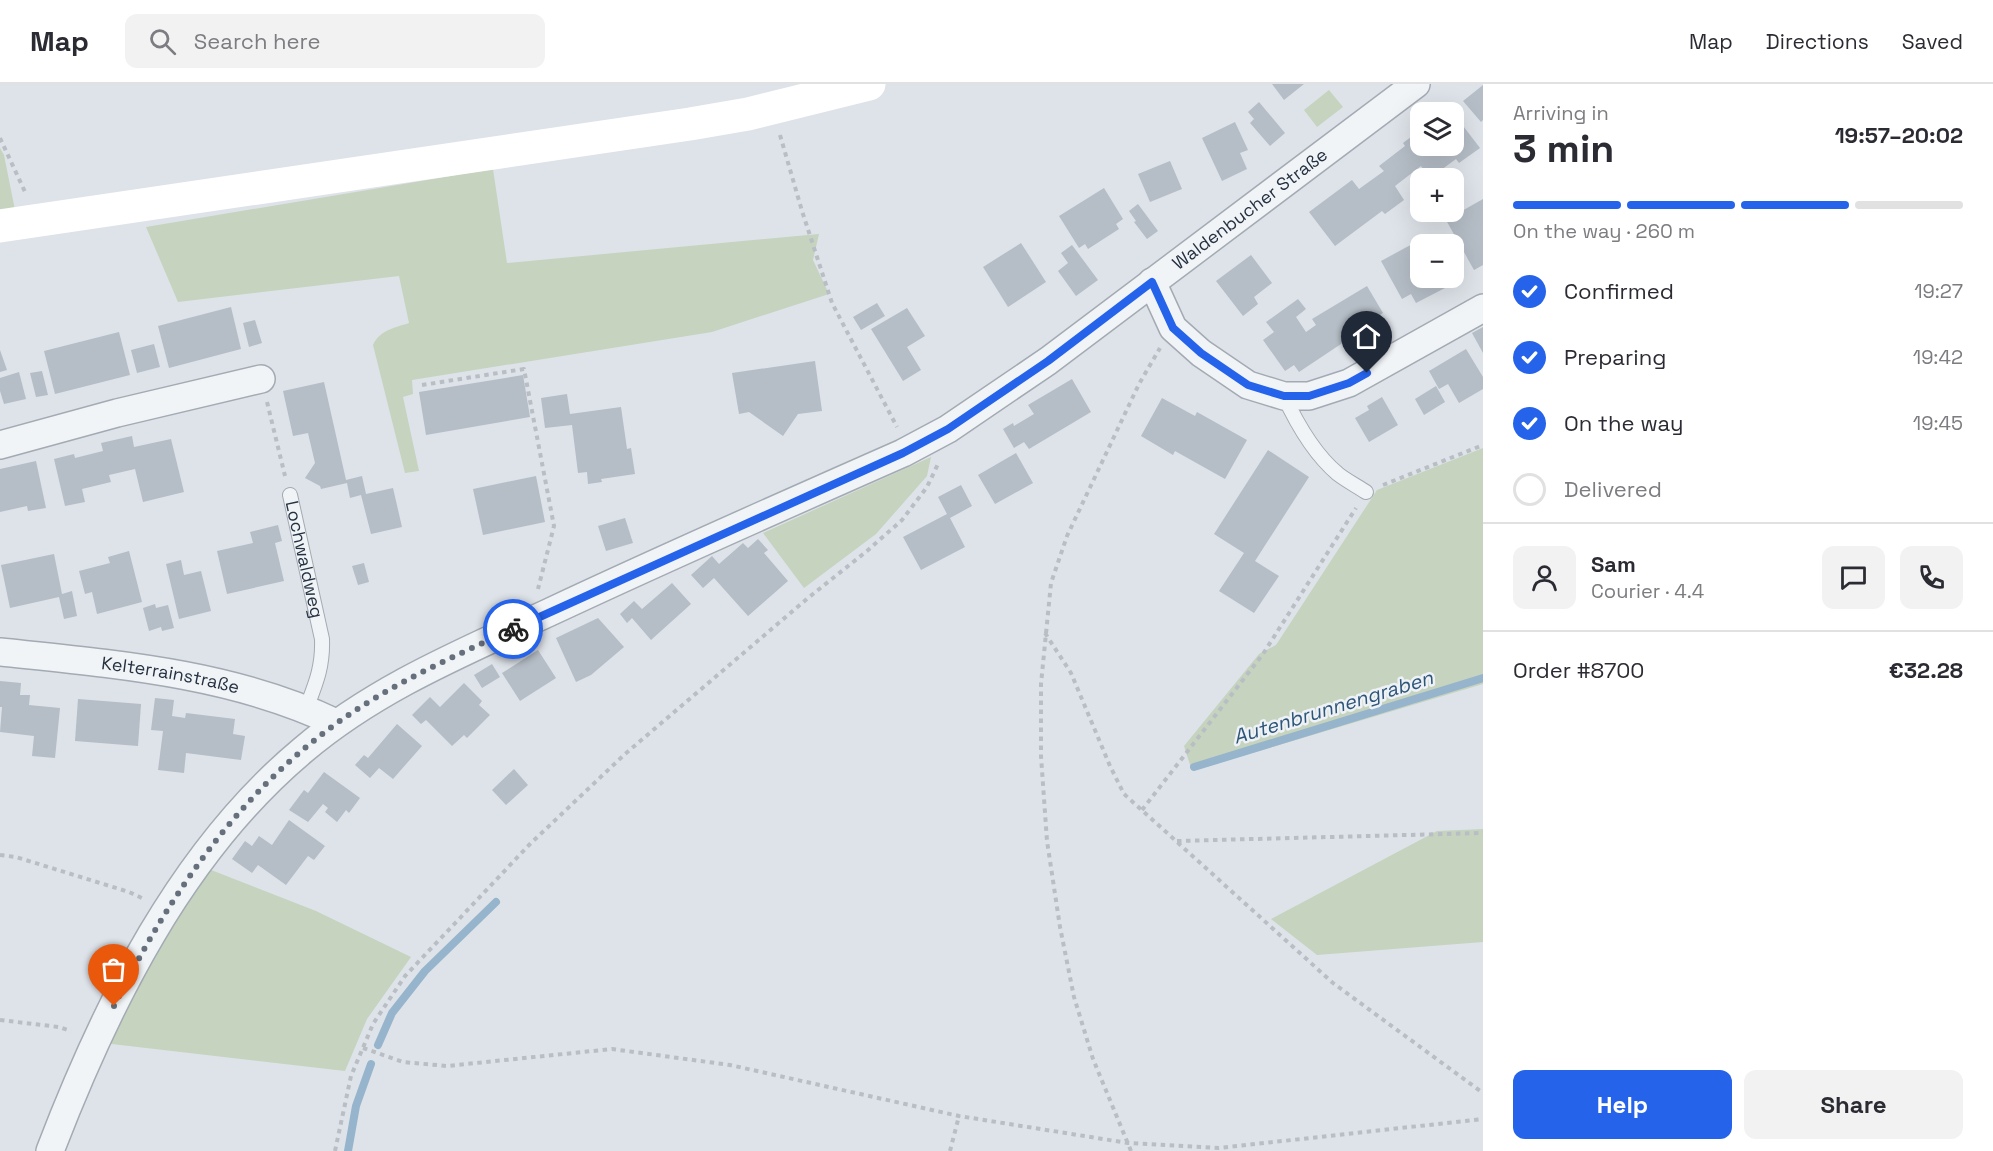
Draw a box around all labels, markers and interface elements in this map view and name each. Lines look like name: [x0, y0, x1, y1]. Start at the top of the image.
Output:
search box: [125, 14, 545, 68]
text: Map: [30, 23, 89, 59]
icon: search: [146, 25, 179, 58]
text: Search here: [194, 27, 321, 55]
text: Map: [1689, 28, 1733, 55]
text: Directions: [1766, 28, 1869, 55]
text: Saved: [1902, 28, 1963, 55]
text: Arriving in: [1513, 100, 1609, 126]
map controls: [1410, 102, 1464, 288]
button: layers: [1410, 102, 1464, 156]
text: 19:57–20:02: [1835, 121, 1963, 149]
text: 3 min: [1513, 124, 1614, 173]
street label: Waldenbucher Straße: [1168, 143, 1332, 274]
button: +: [1410, 168, 1464, 222]
text: On the way · 260 m: [1513, 218, 1695, 244]
button: −: [1410, 234, 1464, 288]
icon: check: [1513, 275, 1546, 308]
text: Confirmed: [1564, 277, 1674, 305]
text: 19:27: [1914, 278, 1963, 304]
pin: [1341, 311, 1392, 373]
icon: home: [1350, 320, 1383, 353]
icon: check: [1513, 341, 1546, 374]
text: Preparing: [1564, 343, 1666, 371]
text: 19:42: [1913, 344, 1963, 370]
icon: check: [1513, 407, 1546, 440]
text: On the way: [1564, 409, 1683, 437]
text: 19:45: [1913, 410, 1963, 436]
text: Delivered: [1564, 475, 1662, 503]
street label: Lochwaldweg: [281, 498, 329, 620]
button: person: [1513, 546, 1576, 609]
button: chat: [1822, 546, 1885, 609]
button: phone: [1900, 546, 1963, 609]
text: Sam: [1591, 550, 1636, 578]
text: Courier · 4.4: [1591, 578, 1704, 604]
courier: [483, 599, 543, 659]
icon: bike: [497, 613, 530, 646]
street label: Kelterrainstraße: [100, 651, 242, 698]
text: Order #8700: [1513, 656, 1644, 684]
text: €32.28: [1889, 656, 1963, 684]
water label: Autenbrunnengraben: [1230, 664, 1437, 750]
pin: [88, 944, 139, 1006]
icon: bag: [97, 953, 130, 986]
button: Help: [1513, 1070, 1732, 1139]
button: Share: [1744, 1070, 1963, 1139]

